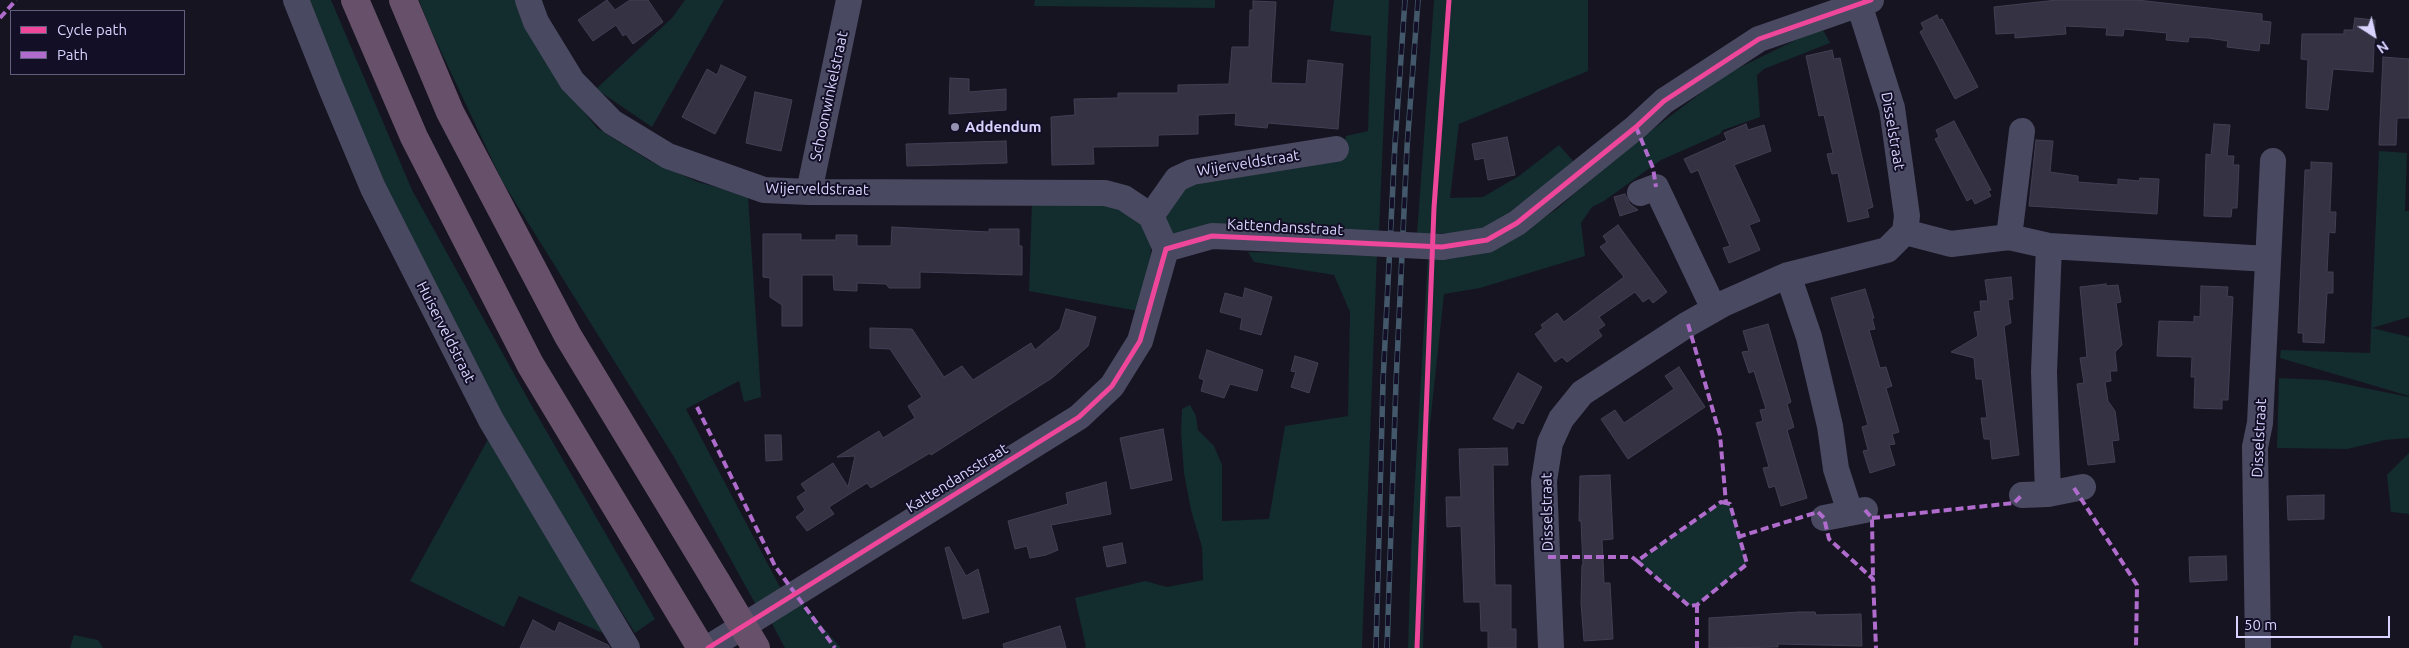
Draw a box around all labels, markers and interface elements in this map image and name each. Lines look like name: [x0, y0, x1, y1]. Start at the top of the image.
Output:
legend: [10, 10, 185, 75]
north arrow: [2349, 10, 2399, 60]
text: Cycle path: [57, 21, 127, 38]
street label: Schoonwinkelstraat: [806, 29, 852, 163]
text: N: [2374, 38, 2391, 57]
text: Path: [57, 46, 88, 63]
street label: Disselstraat: [1877, 91, 1909, 171]
place label: Addendum: [965, 118, 1041, 136]
marker: Addendum: [949, 121, 961, 133]
street label: Wijerveldstraat: [1196, 146, 1300, 180]
street label: Wijerveldstraat: [765, 179, 869, 199]
street label: Kattendansstraat: [1226, 215, 1344, 239]
street label: Huiserveldstraat: [413, 278, 479, 386]
street label: Disselstraat: [2248, 398, 2270, 478]
street label: Kattendansstraat: [903, 440, 1011, 516]
street label: Disselstraat: [1537, 472, 1557, 552]
scale bar: [2239, 606, 2393, 638]
text: 50 m: [2244, 616, 2277, 633]

